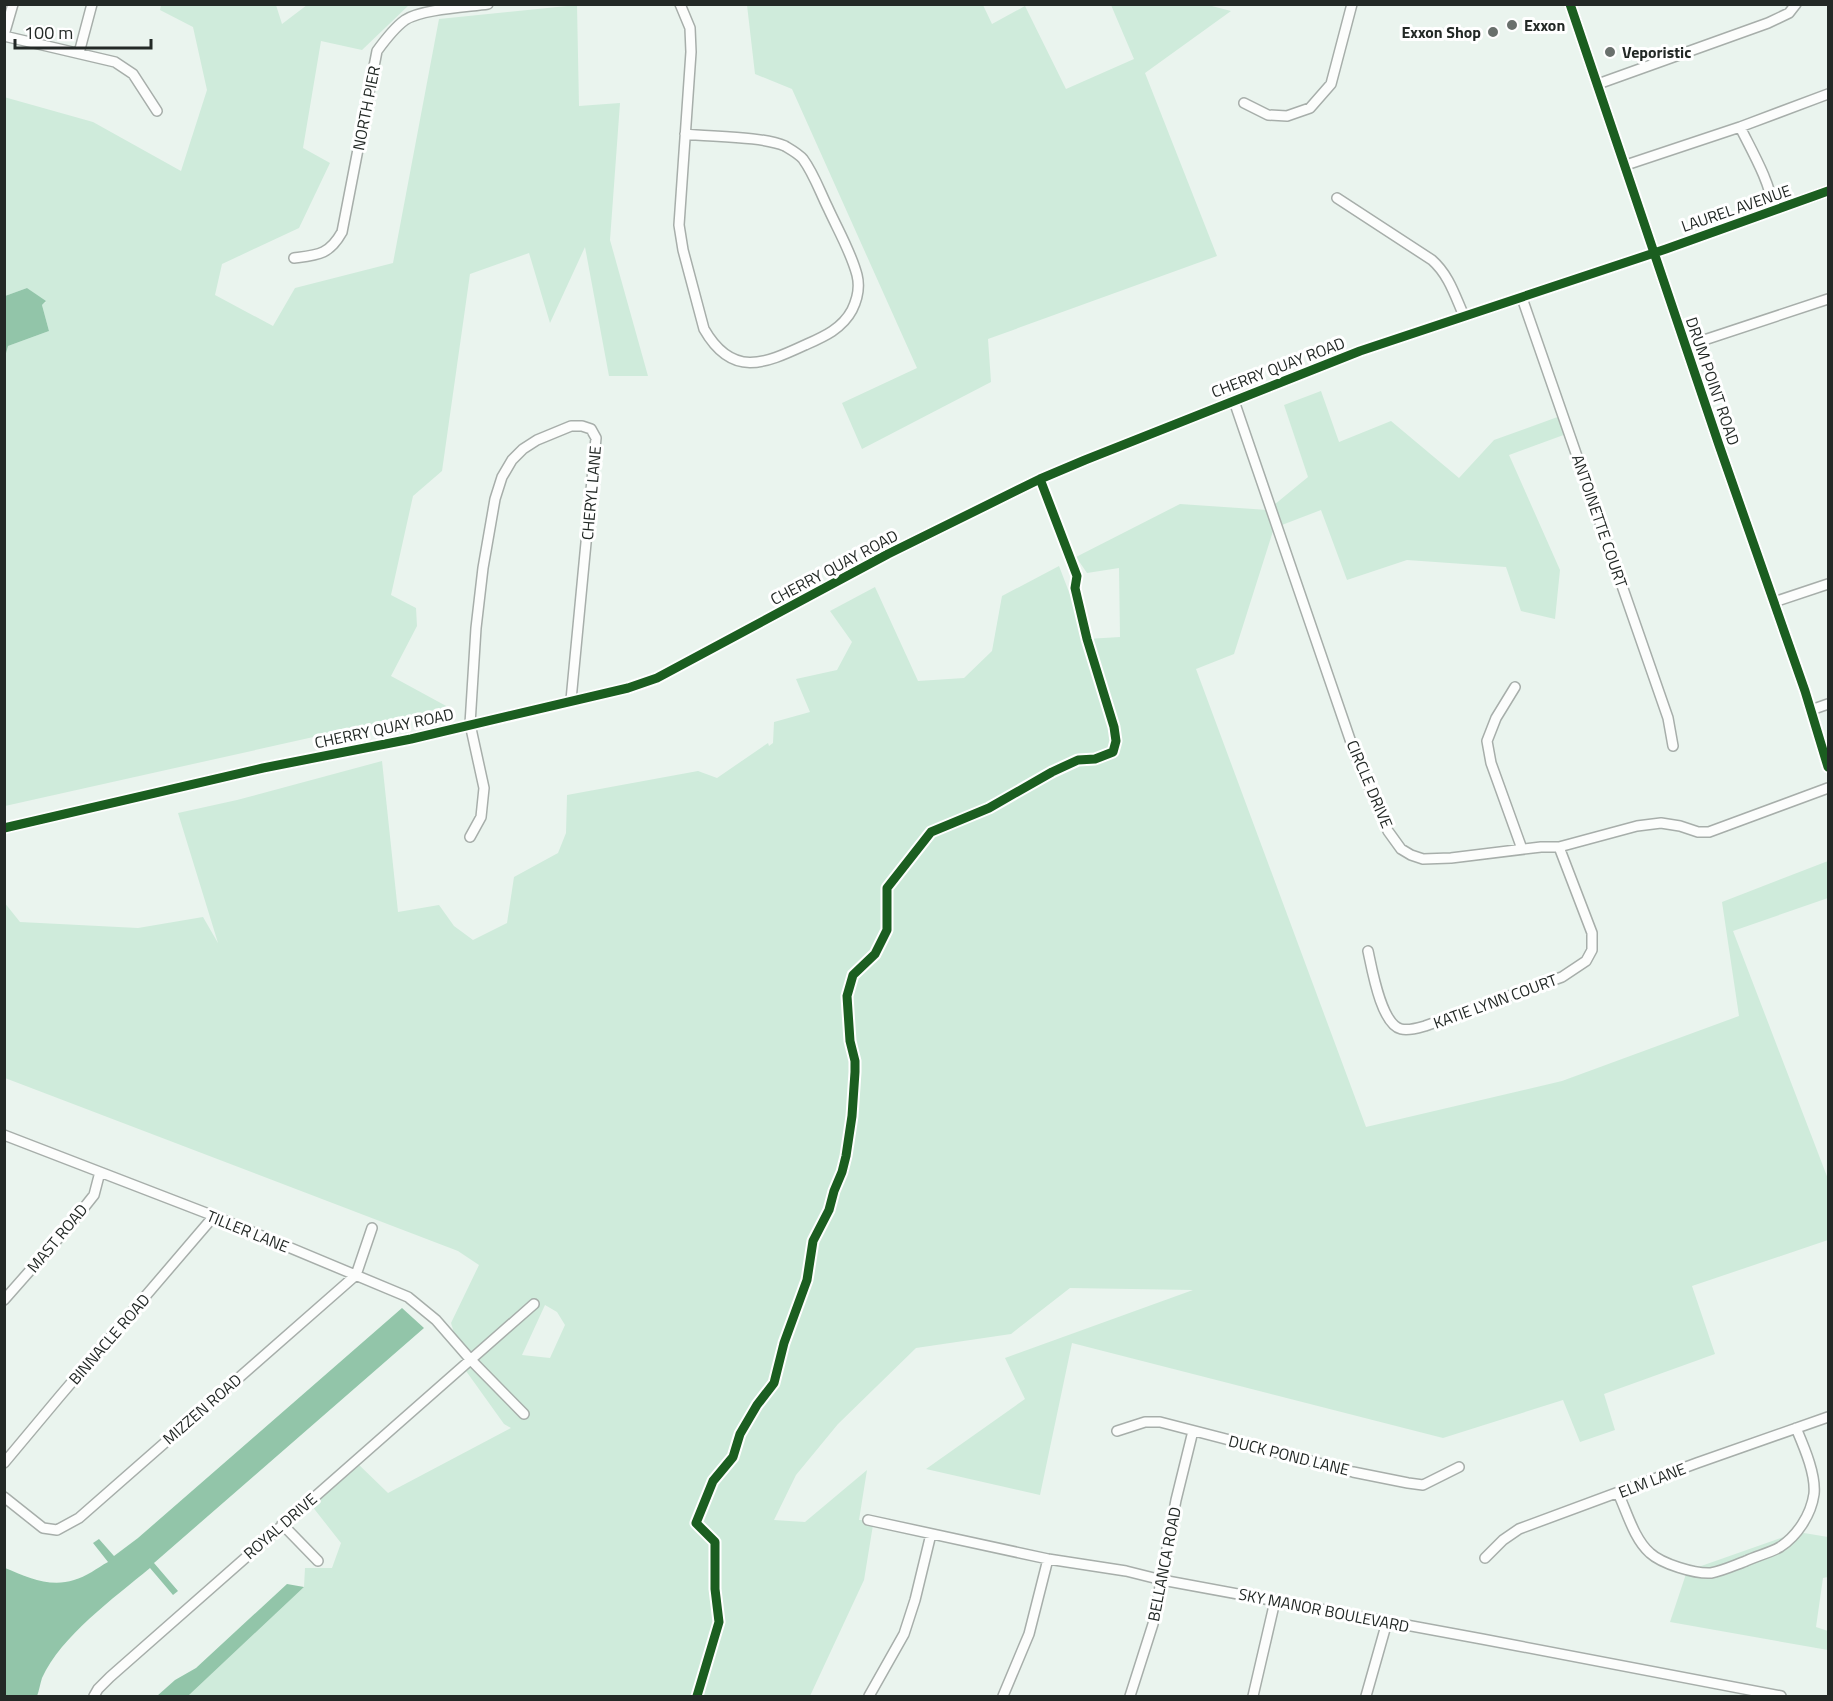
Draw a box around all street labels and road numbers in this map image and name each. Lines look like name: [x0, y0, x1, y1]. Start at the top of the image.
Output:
street label: NORTH PIER: [346, 63, 386, 152]
street label: LAUREL AVENUE: [1678, 178, 1794, 238]
street label: DRUM POINT ROAD: [1680, 314, 1746, 448]
street label: CHERRY QUAY ROAD: [1208, 330, 1348, 404]
street label: CHERYL LANE: [575, 445, 607, 541]
street label: ANTOINETTE COURT: [1566, 451, 1634, 591]
street label: CHERRY QUAY ROAD: [766, 523, 902, 611]
street label: CHERRY QUAY ROAD: [312, 702, 456, 754]
street label: CIRCLE DRIVE: [1341, 736, 1399, 832]
street label: KATIE LYNN COURT: [1430, 967, 1561, 1035]
street label: MAST ROAD: [21, 1198, 93, 1278]
street label: TILLER LANE: [203, 1204, 293, 1258]
street label: BINNACLE ROAD: [63, 1288, 155, 1390]
street label: MIZZEN ROAD: [157, 1368, 247, 1450]
street label: DUCK POND LANE: [1226, 1428, 1352, 1482]
street label: ELM LANE: [1615, 1456, 1689, 1504]
street label: ROYAL DRIVE: [238, 1487, 322, 1565]
street label: BELLANCA ROAD: [1141, 1505, 1187, 1623]
street label: SKY MANOR BOULEVARD: [1237, 1582, 1411, 1638]

